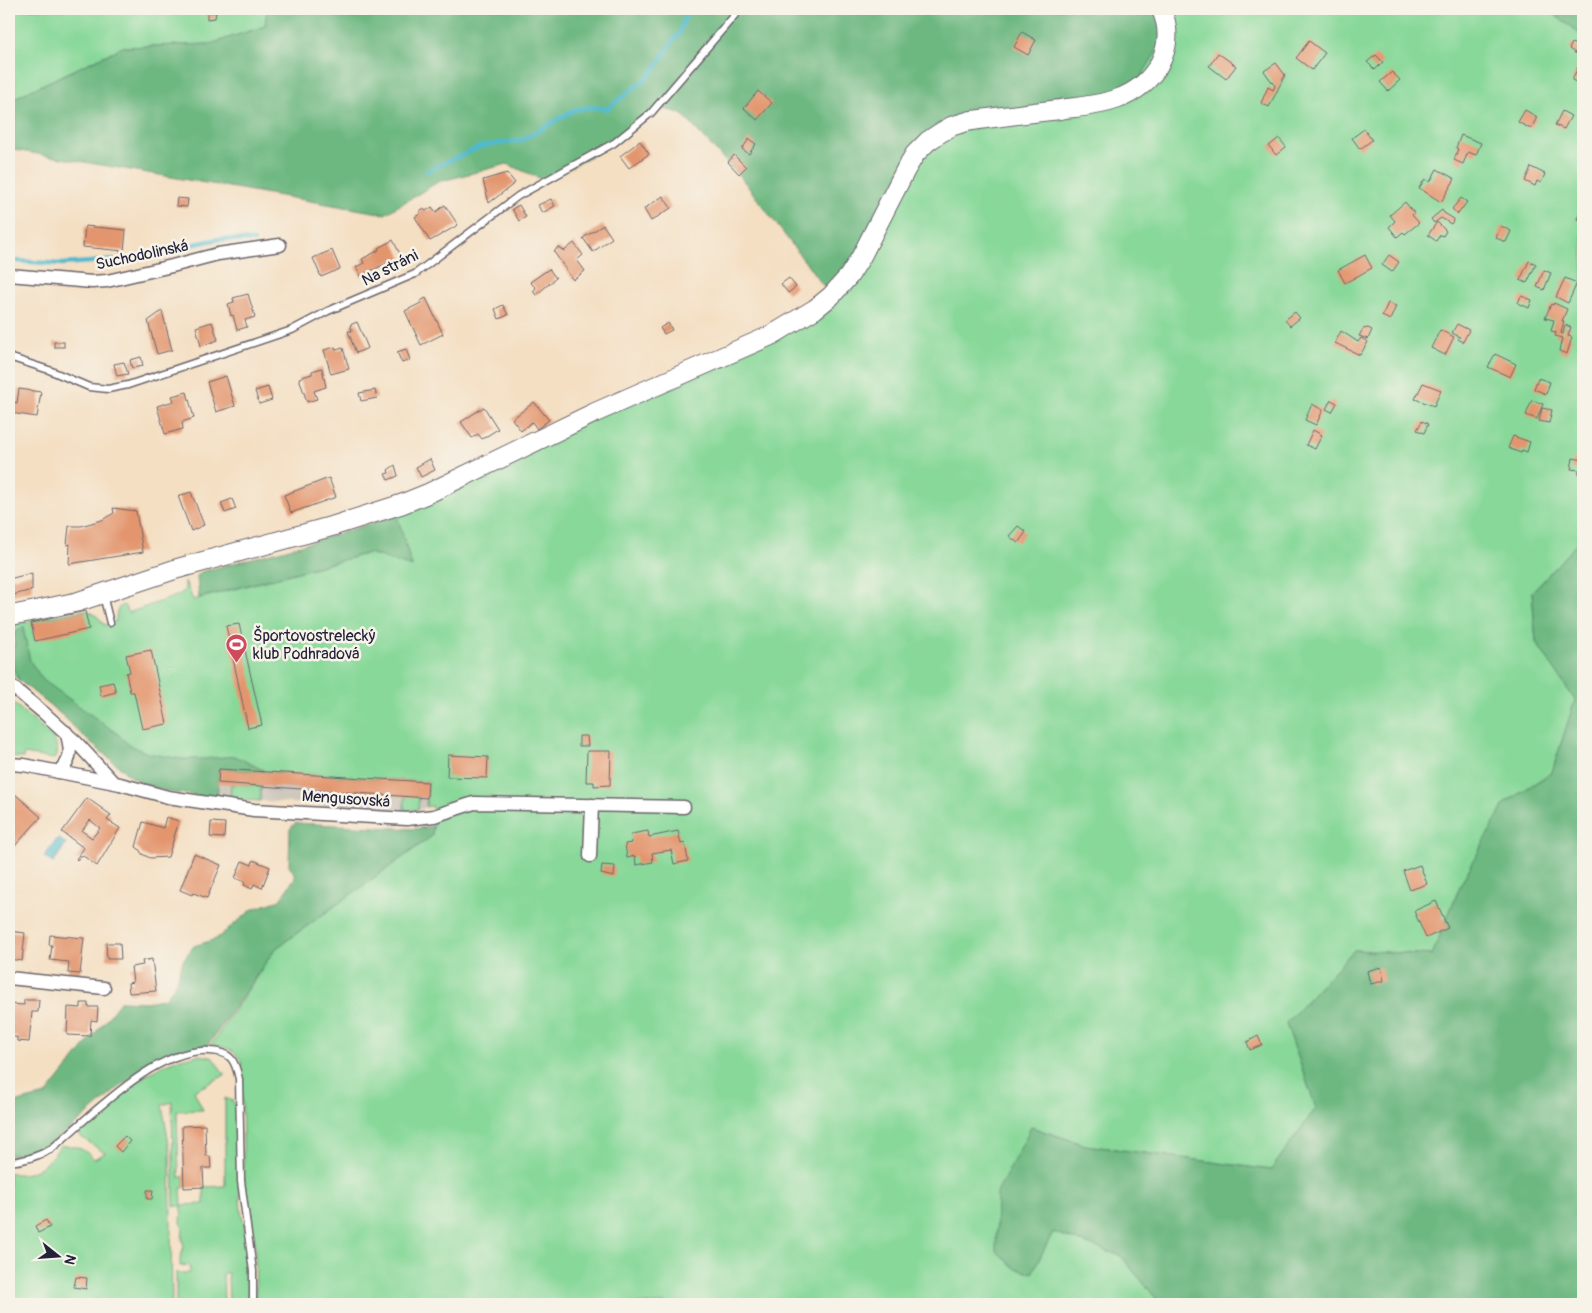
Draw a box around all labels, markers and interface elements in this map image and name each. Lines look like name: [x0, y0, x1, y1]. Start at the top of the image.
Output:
street label: Suchodolinská: [94, 235, 190, 275]
street label: Na stráni: [359, 245, 422, 291]
place label: Športovostrelecký klub Podhradová: [253, 625, 376, 664]
sports icon: Športovostrelecký klub Podhradová: [225, 633, 249, 664]
street label: Mengusovská: [301, 786, 391, 812]
north arrow: [32, 1230, 82, 1280]
text: N: [60, 1253, 79, 1267]

